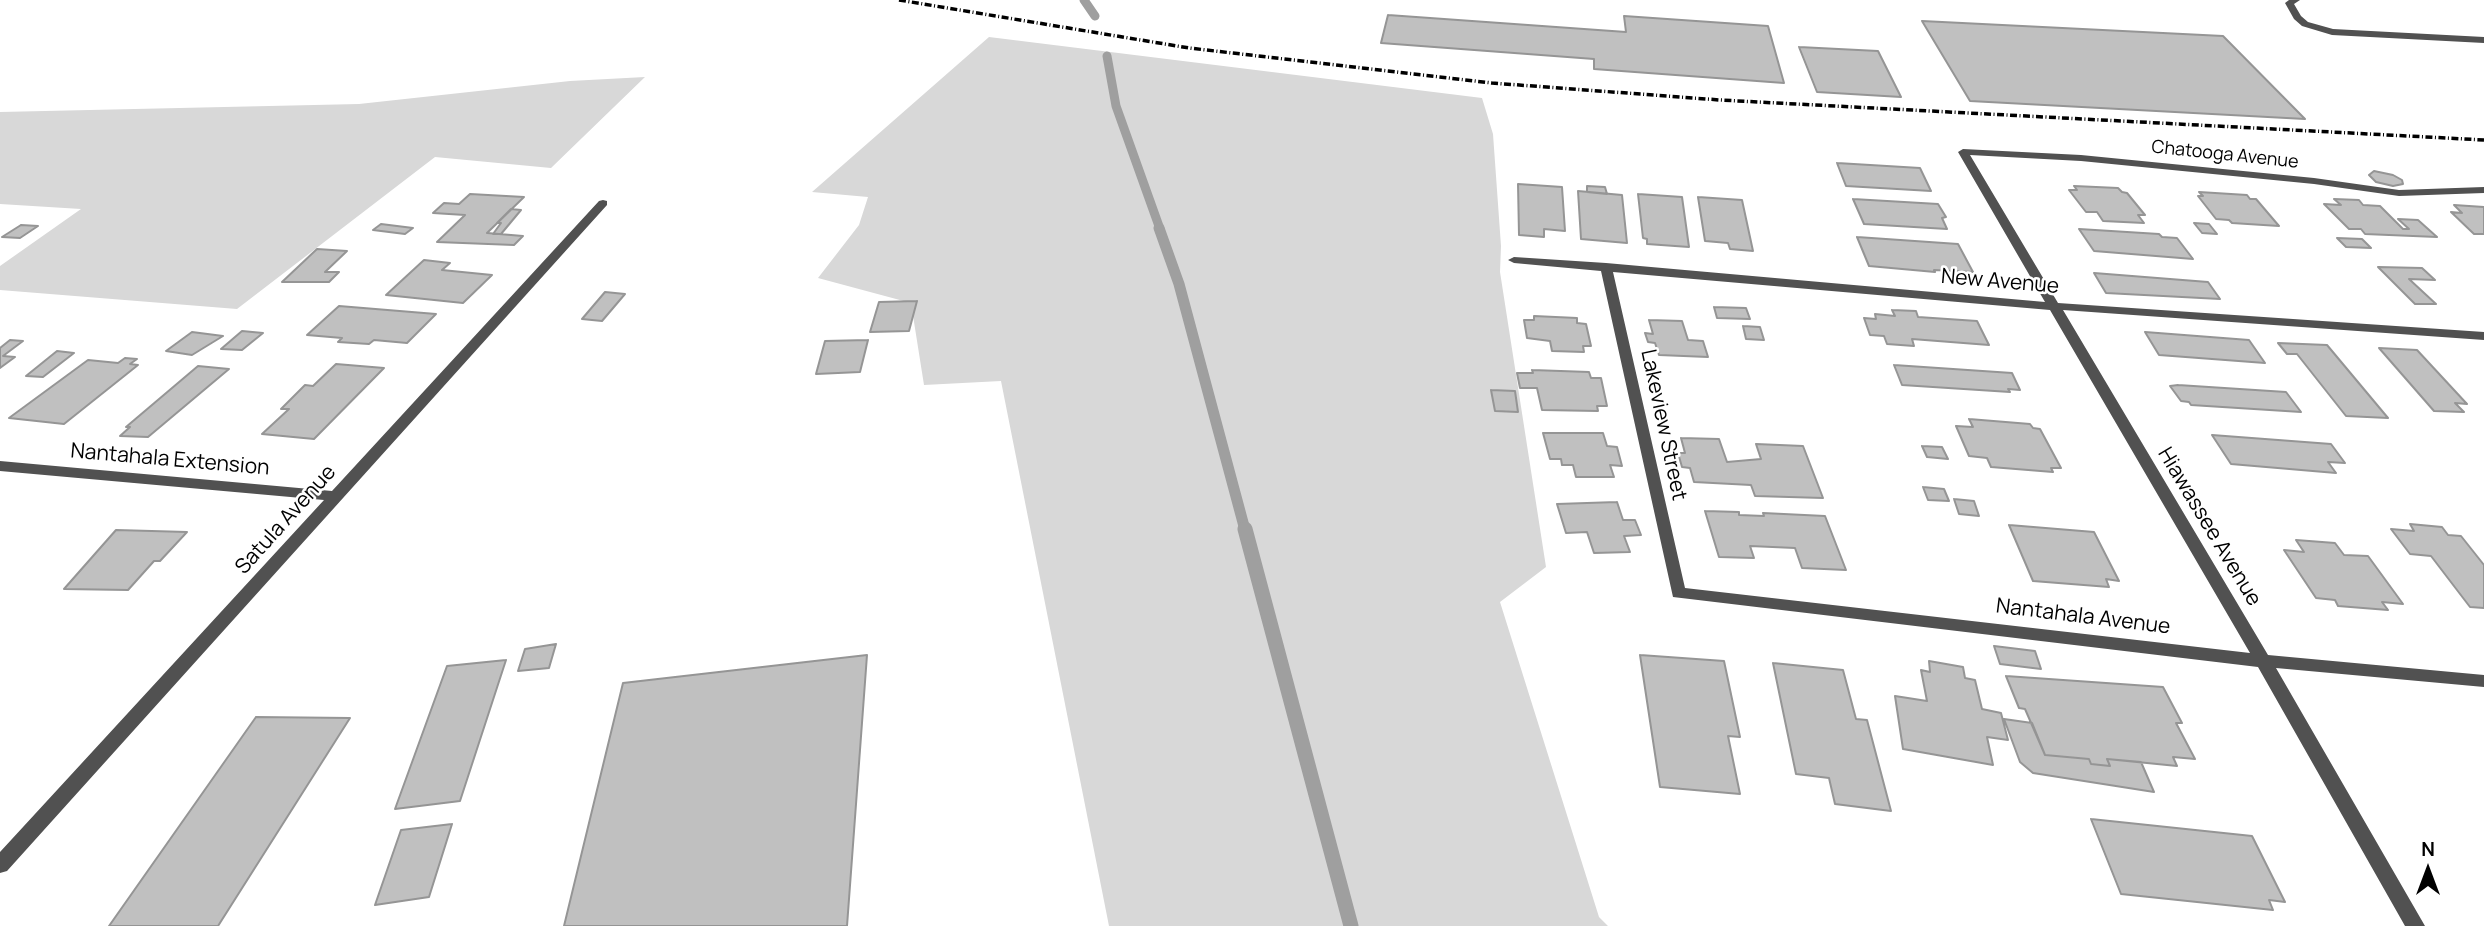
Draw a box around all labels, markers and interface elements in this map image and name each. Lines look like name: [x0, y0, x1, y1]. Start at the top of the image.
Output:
street label: Chatooga Avenue: [2150, 137, 2300, 173]
street label: New Avenue: [1940, 264, 2060, 300]
street label: Lakeview Street: [1635, 347, 1691, 503]
street label: Nantahala Extension: [69, 439, 271, 481]
street label: Hiawassee Avenue: [2152, 443, 2266, 611]
street label: Satula Avenue: [230, 460, 342, 580]
street label: Nantahala Avenue: [1994, 594, 2172, 640]
north arrow: [2393, 835, 2463, 905]
text: N: [2421, 836, 2435, 862]

